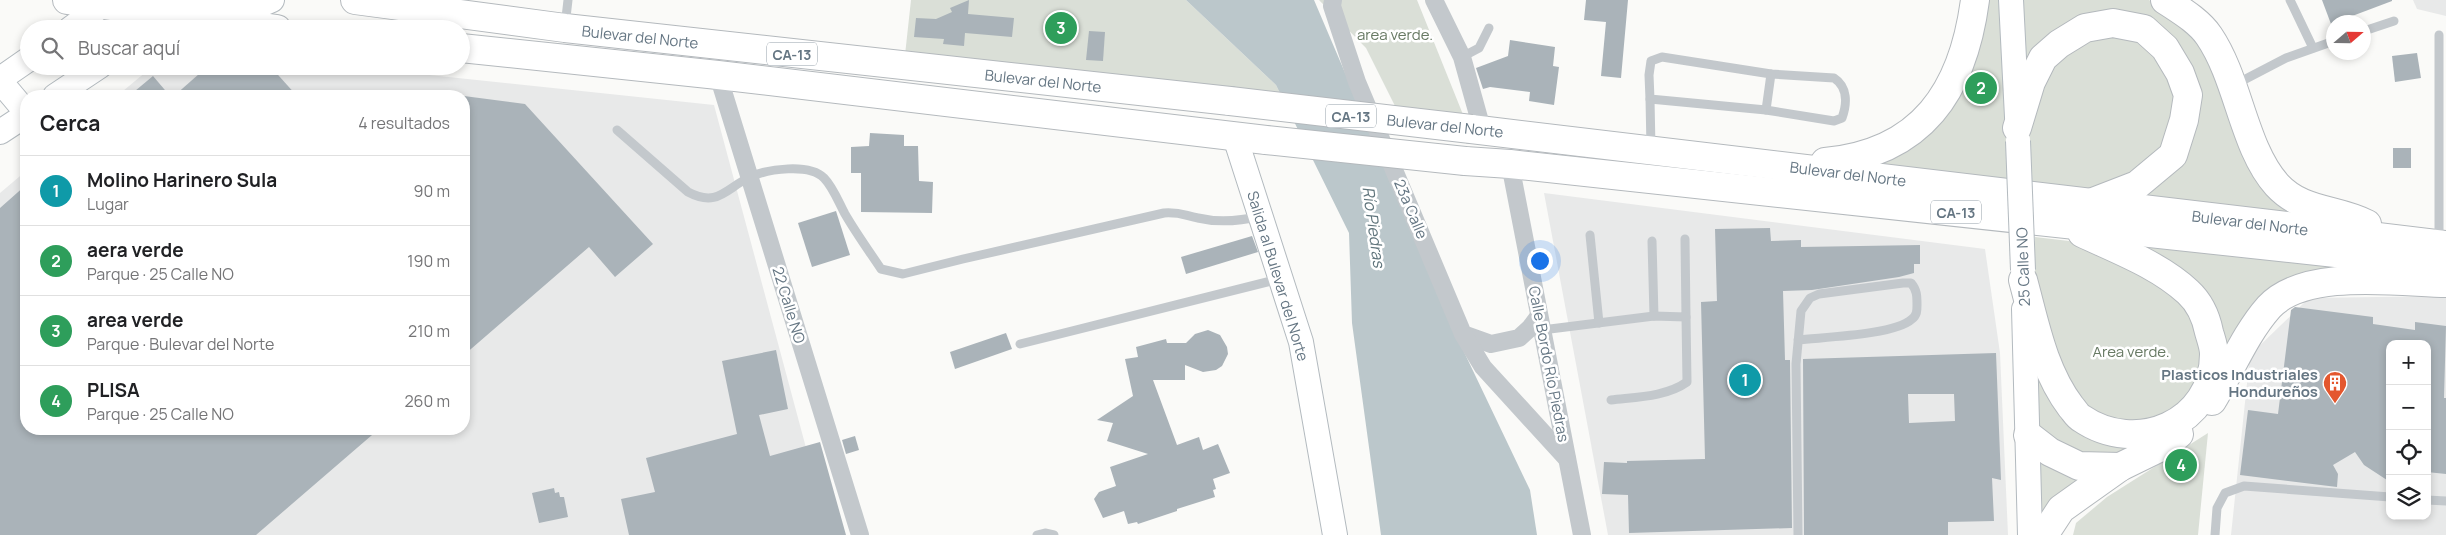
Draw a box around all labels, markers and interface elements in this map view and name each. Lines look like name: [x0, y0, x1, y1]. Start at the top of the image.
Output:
pin: 3: [1045, 9, 1077, 47]
north arrow: [2326, 15, 2371, 60]
search box: [20, 20, 470, 75]
street label: Bulevar del Norte: [581, 20, 700, 54]
park label: area verde.: [1357, 24, 1433, 45]
icon: search: [38, 34, 66, 62]
text: Buscar aquí: [78, 35, 180, 61]
road number: CA-13: [767, 42, 817, 66]
street label: Bulevar del Norte: [984, 64, 1103, 98]
pin: 2: [1965, 69, 1997, 107]
road number: CA-13: [1326, 104, 1376, 128]
text: Cerca: [40, 109, 100, 137]
street label: Bulevar del Norte: [1386, 109, 1505, 143]
text: 4 resultados: [358, 112, 450, 134]
street label: Bulevar del Norte: [1789, 156, 1908, 192]
text: Molino Harinero Sula: [87, 167, 277, 193]
street label: 23a Calle: [1389, 176, 1433, 242]
text: 1: [52, 180, 60, 202]
text: 90 m: [414, 180, 450, 202]
water label: Río Piedras: [1357, 185, 1391, 270]
street label: Salida al Bulevar del Norte: [1242, 188, 1314, 364]
text: Lugar: [87, 193, 129, 215]
road number: CA-13: [1931, 200, 1981, 223]
street label: Bulevar del Norte: [2191, 205, 2310, 241]
street label: 25 Calle NO: [2011, 227, 2035, 307]
text: aera verde: [87, 237, 184, 263]
your location: [1527, 248, 1553, 274]
text: 2: [51, 250, 61, 272]
text: 190 m: [407, 250, 450, 272]
text: Parque · 25 Calle NO: [87, 263, 234, 285]
street label: 22 Calle NO: [767, 264, 811, 346]
street label: Calle Bordo Río Piedras: [1524, 284, 1574, 444]
text: area verde: [87, 307, 183, 333]
text: 3: [51, 320, 61, 342]
text: 210 m: [408, 320, 450, 342]
text: Parque · Bulevar del Norte: [87, 333, 274, 355]
map controls: [2386, 340, 2431, 520]
button: +: [2386, 340, 2431, 385]
park label: Area verde.: [2092, 341, 2170, 362]
pin: 1: [1729, 361, 1761, 399]
place label: Plasticos Industriales Hondureños: [2161, 364, 2318, 402]
building icon: Plasticos Industriales Hondureños: [2322, 370, 2348, 404]
text: PLISA: [87, 377, 140, 403]
button: −: [2386, 385, 2431, 430]
text: 4: [51, 390, 61, 412]
text: 260 m: [404, 390, 450, 412]
text: Parque · 25 Calle NO: [87, 403, 234, 425]
button: locate: [2386, 430, 2431, 475]
pin: 4: [2165, 446, 2197, 484]
button: layers: [2386, 475, 2431, 520]

